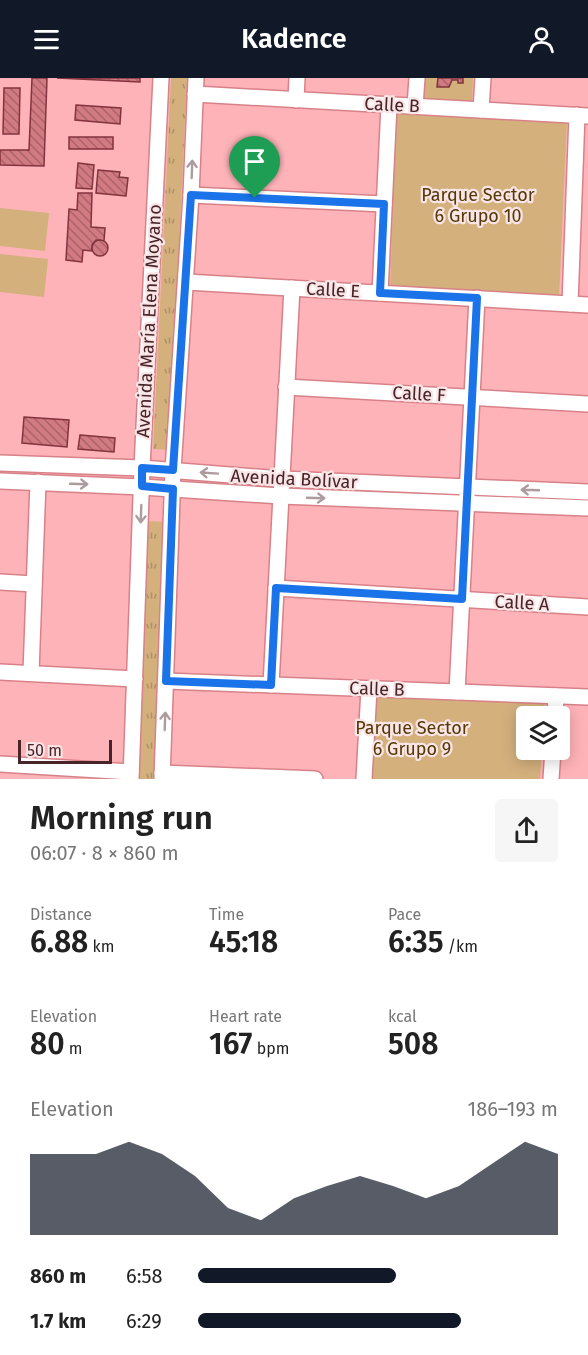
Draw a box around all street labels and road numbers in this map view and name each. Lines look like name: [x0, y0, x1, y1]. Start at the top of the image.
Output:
street label: Calle B: [364, 93, 420, 117]
street label: Avenida María Elena Moyano: [132, 204, 166, 438]
street label: Calle E: [305, 278, 361, 302]
street label: Calle F: [392, 382, 446, 406]
street label: Avenida Bolívar: [230, 465, 358, 493]
street label: Calle A: [494, 591, 551, 615]
street label: Calle B: [349, 677, 405, 701]

